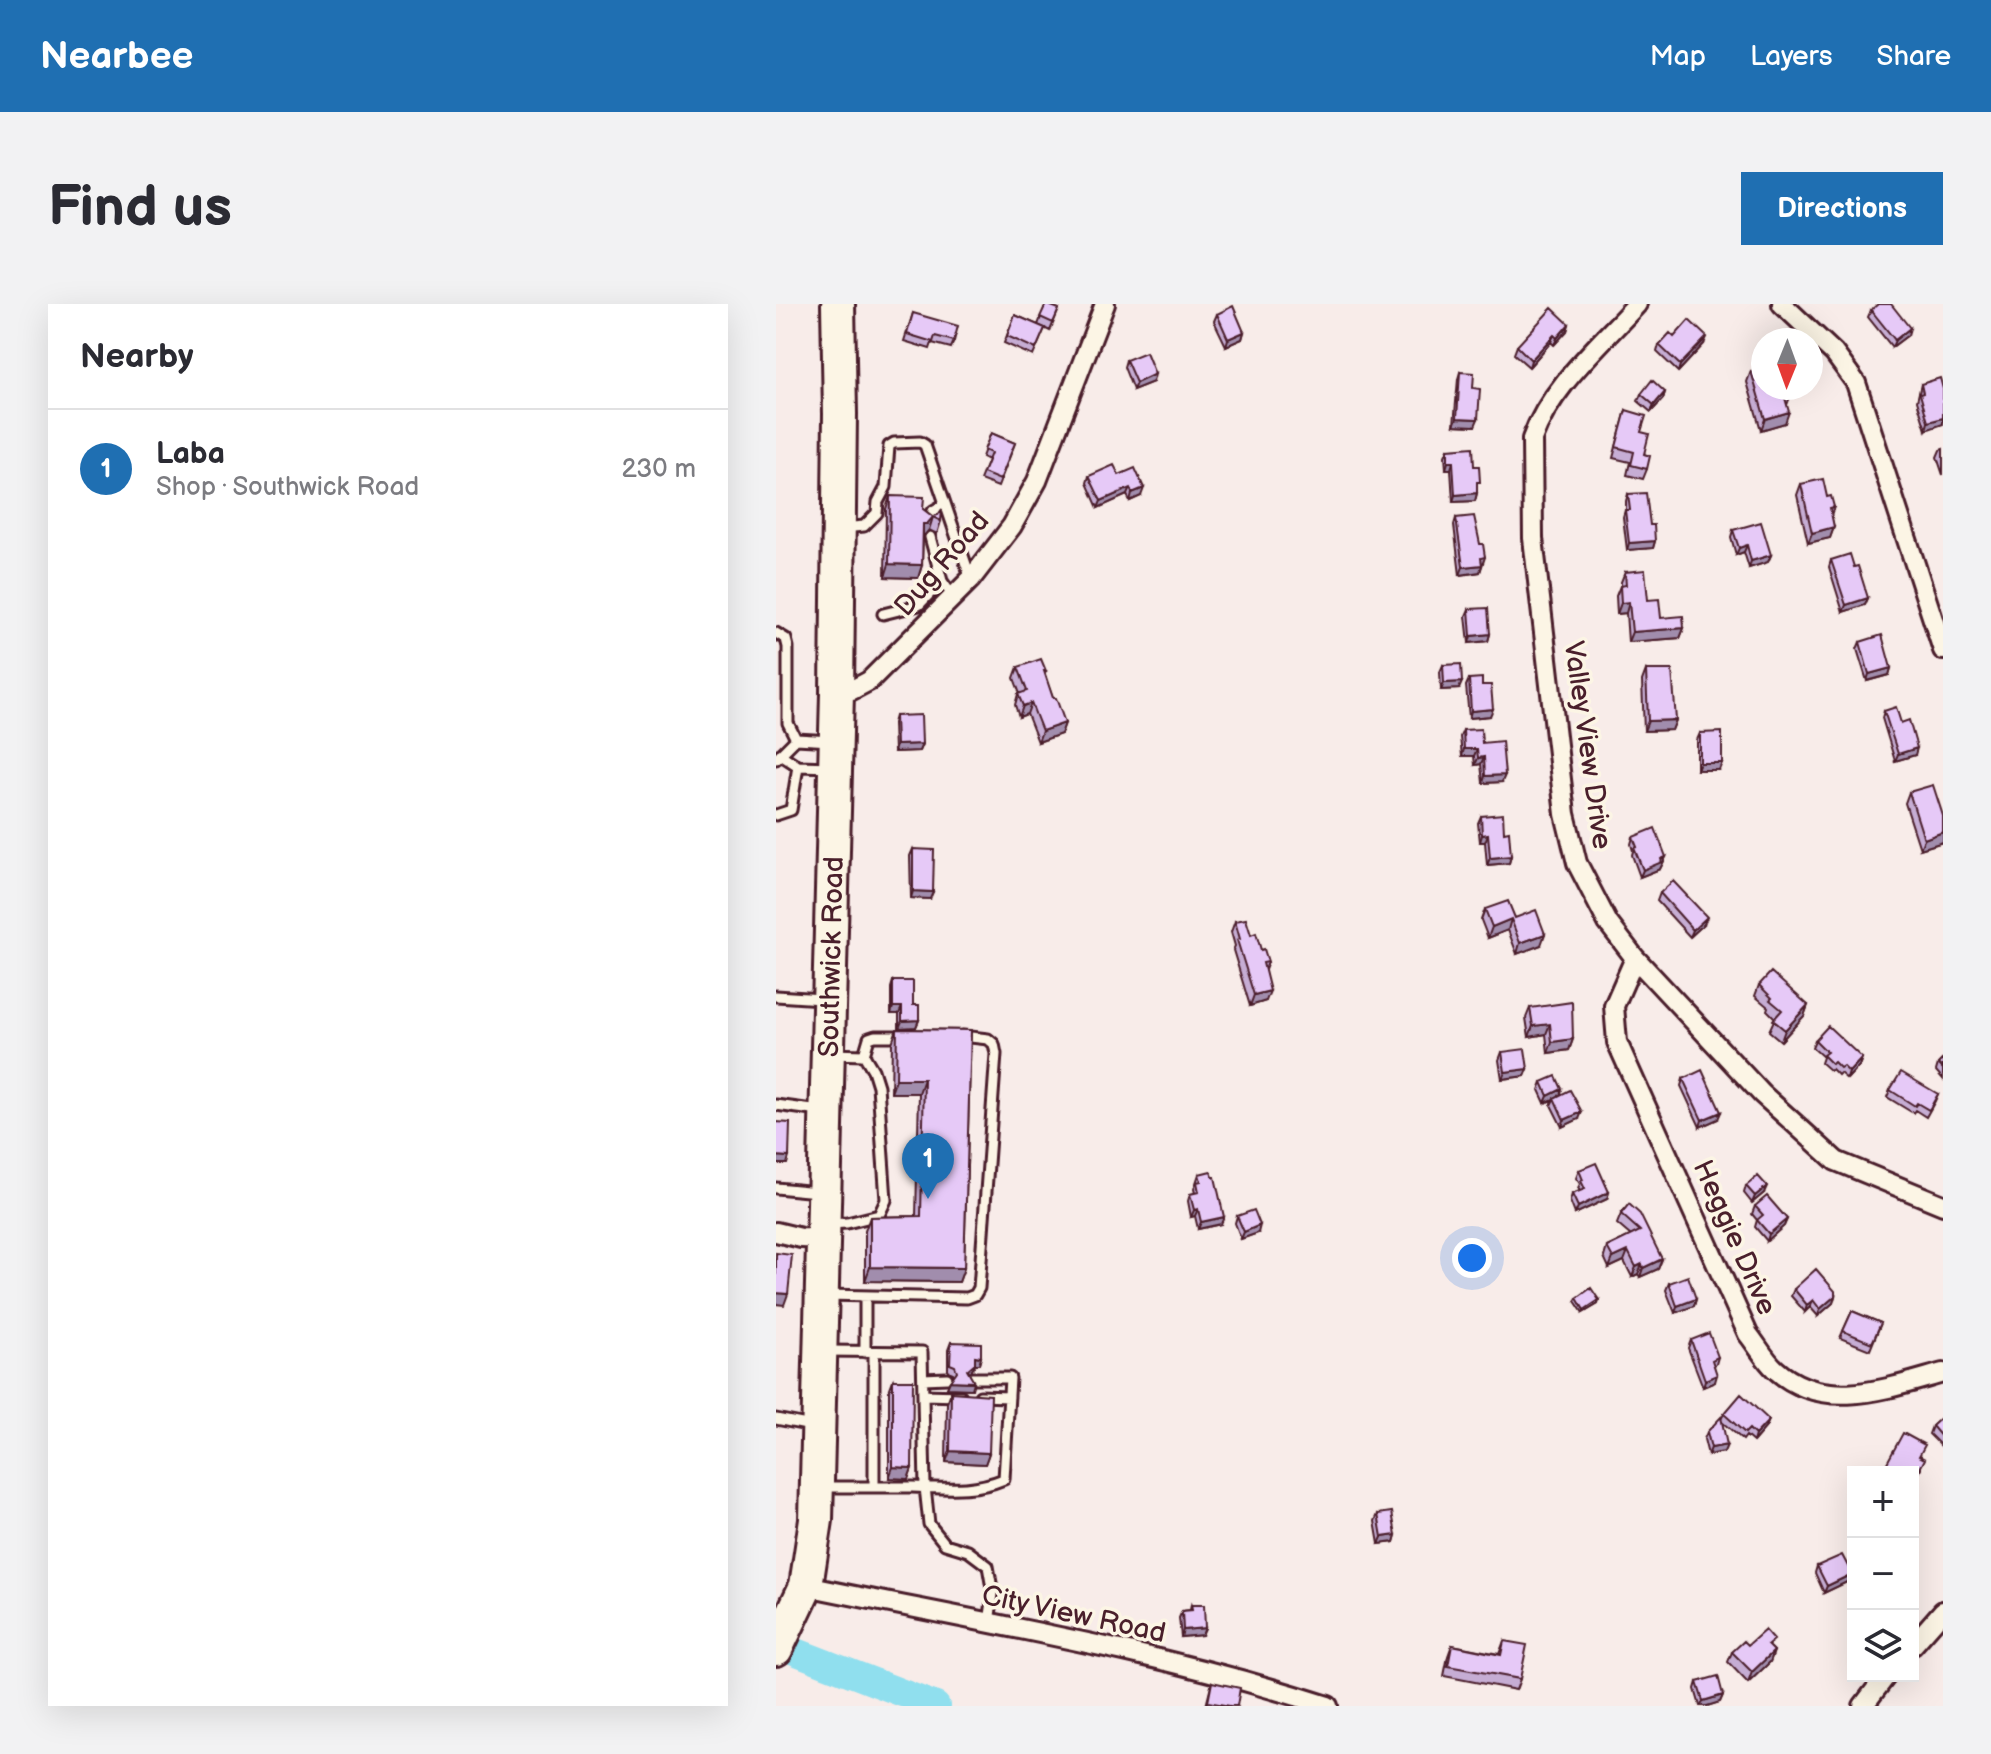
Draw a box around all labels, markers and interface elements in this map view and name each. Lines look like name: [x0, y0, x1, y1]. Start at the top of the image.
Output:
text: Nearbee: [40, 34, 193, 79]
text: Map: [1650, 40, 1706, 73]
text: Layers: [1750, 40, 1833, 73]
text: Share: [1877, 40, 1951, 73]
button: Directions: [1741, 172, 1943, 245]
text: Find us: [48, 175, 232, 242]
north arrow: [1751, 328, 1823, 400]
text: Nearby: [80, 336, 194, 377]
text: Laba: [156, 436, 225, 472]
text: 1: [101, 454, 111, 485]
text: 230 m: [621, 454, 696, 485]
text: Shop · Southwick Road: [156, 472, 419, 503]
street label: Dug Road: [888, 505, 996, 623]
street label: Valley View Drive: [1557, 639, 1618, 851]
street label: Southwick Road: [813, 856, 851, 1058]
pin: 1: [902, 1133, 954, 1199]
street label: Heggie Drive: [1686, 1155, 1783, 1320]
your location: [1452, 1238, 1492, 1278]
map controls: [1847, 1466, 1919, 1682]
button: +: [1847, 1466, 1919, 1538]
button: −: [1847, 1538, 1919, 1610]
street label: City View Road: [979, 1579, 1169, 1650]
button: layers: [1847, 1610, 1919, 1682]

